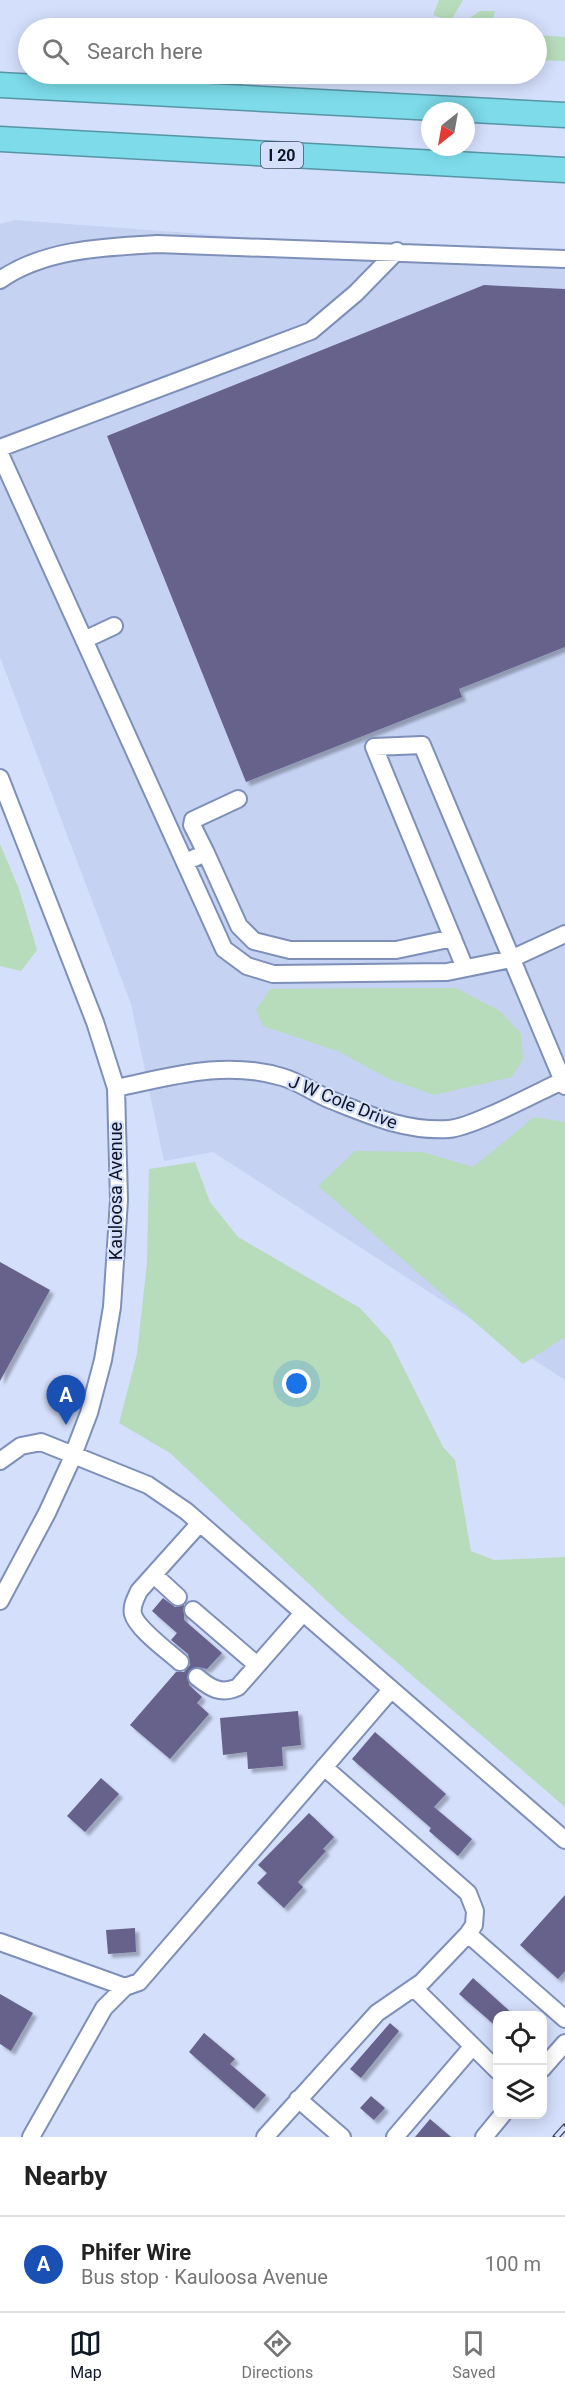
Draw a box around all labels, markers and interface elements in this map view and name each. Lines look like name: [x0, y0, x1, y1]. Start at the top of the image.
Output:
search box: [18, 18, 547, 84]
icon: search: [39, 35, 72, 68]
text: Search here: [87, 39, 203, 64]
north arrow: [421, 102, 475, 156]
road number: I 20: [261, 142, 303, 168]
street label: J W Cole Drive: [286, 1070, 401, 1133]
street label: Kauloosa Avenue: [105, 1122, 126, 1260]
your location: [282, 1369, 311, 1398]
pin: A: [46, 1376, 86, 1425]
map controls: [493, 2011, 547, 2119]
button: locate: [493, 2011, 547, 2065]
button: layers: [493, 2065, 547, 2119]
text: Nearby: [24, 2161, 107, 2191]
text: Phifer Wire: [81, 2240, 191, 2265]
text: A: [37, 2252, 50, 2276]
text: 100 m: [485, 2252, 541, 2276]
text: Bus stop · Kauloosa Avenue: [81, 2265, 328, 2289]
tab: Map: [69, 2327, 102, 2382]
tab: Directions: [241, 2327, 313, 2382]
tab: Saved: [452, 2327, 496, 2382]

